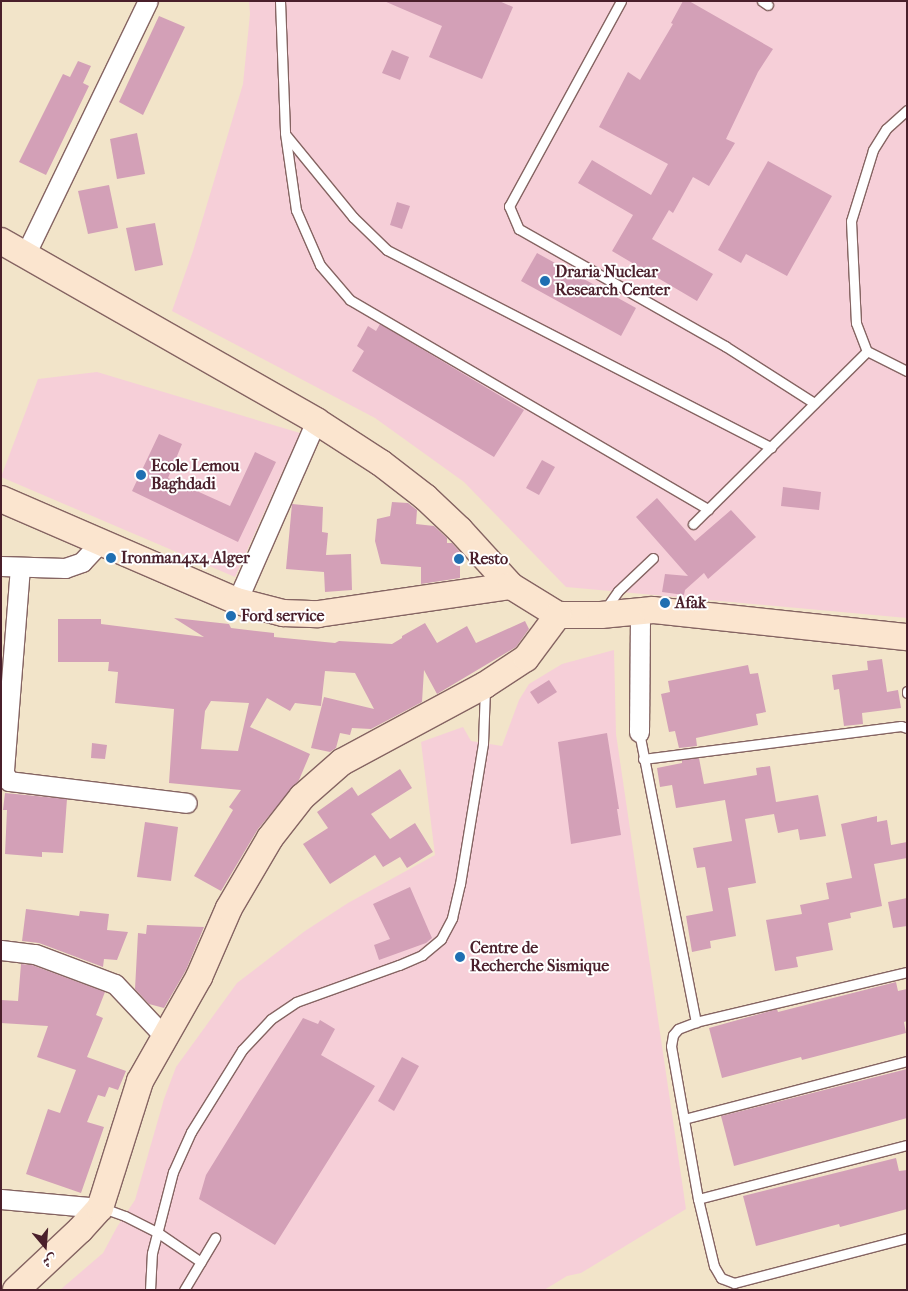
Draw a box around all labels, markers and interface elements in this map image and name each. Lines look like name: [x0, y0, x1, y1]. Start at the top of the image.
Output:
place label: Draria Nuclear Research Center: [555, 262, 670, 300]
marker: Draria Nuclear Research Center: [539, 275, 551, 287]
place label: Ecole Lemou Baghdadi: [151, 456, 239, 494]
marker: Ecole Lemou Baghdadi: [135, 469, 147, 481]
place label: Ironman4x4 Alger: [121, 548, 250, 568]
place label: Resto: [469, 549, 508, 569]
marker: Ironman4x4 Alger: [105, 552, 117, 564]
marker: Resto: [453, 553, 465, 565]
place label: Afak: [675, 593, 706, 613]
marker: Afak: [659, 597, 671, 609]
place label: Ford service: [241, 606, 325, 626]
marker: Ford service: [225, 610, 237, 622]
place label: Centre de Recherche Sismique: [470, 938, 609, 976]
marker: Centre de Recherche Sismique: [454, 951, 466, 963]
north arrow: [20, 1221, 70, 1271]
text: ش: [41, 1251, 59, 1271]

